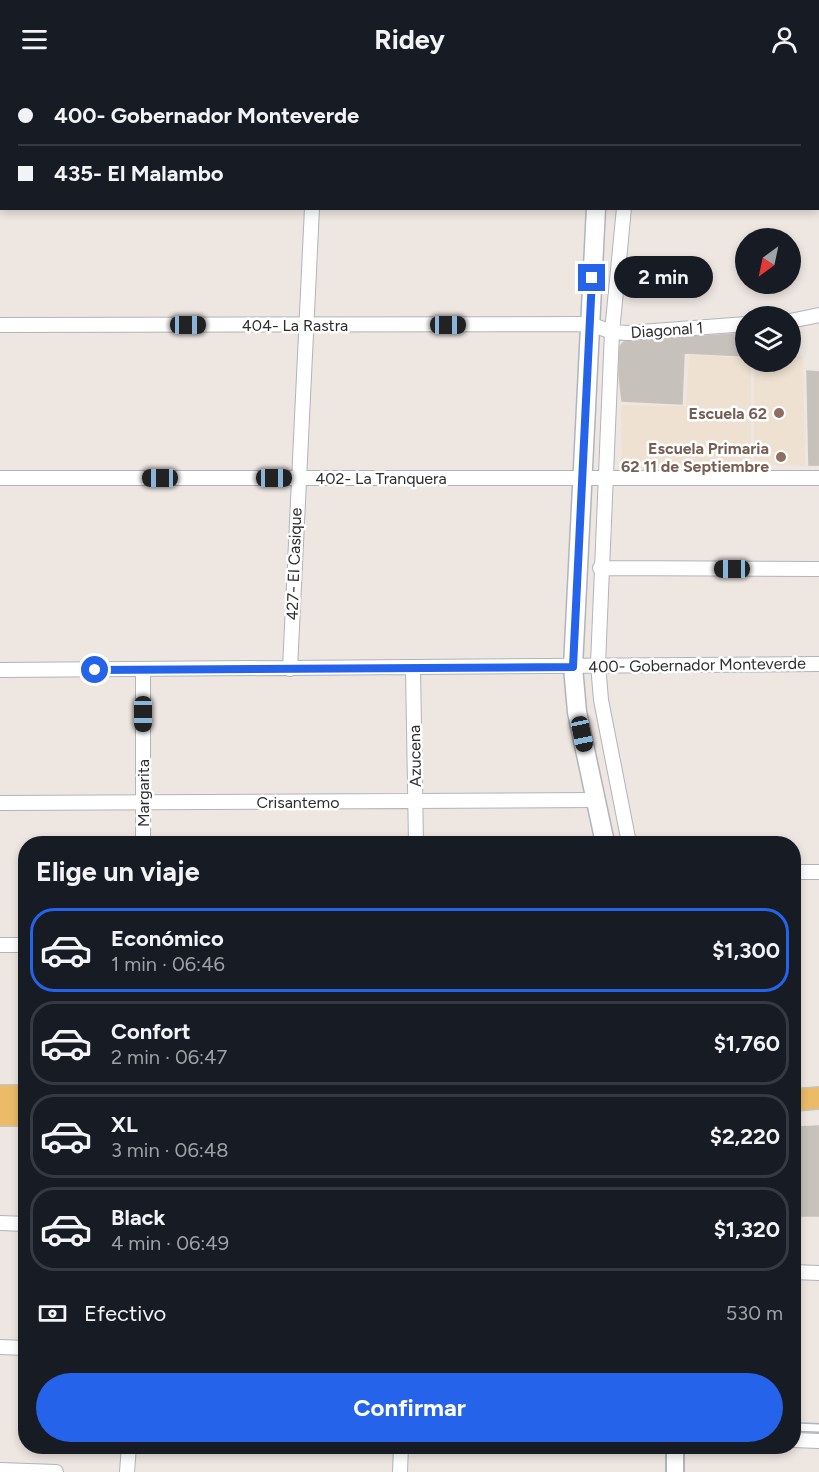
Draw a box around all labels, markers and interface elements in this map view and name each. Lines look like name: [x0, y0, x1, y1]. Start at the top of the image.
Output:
icon: menu: [18, 23, 51, 56]
text: Ridey: [374, 23, 445, 56]
icon: person: [768, 23, 801, 56]
text: 400- Gobernador Monteverde: [54, 102, 359, 129]
text: 435- El Malambo: [54, 160, 224, 187]
north arrow: [735, 228, 801, 294]
map controls: [735, 228, 801, 372]
callout: 2 min: [613, 257, 712, 299]
route end: [578, 264, 605, 291]
text: 2 min: [638, 265, 689, 289]
button: layers: [735, 306, 801, 372]
car: [170, 316, 206, 334]
street label: 404- La Rastra: [242, 316, 348, 335]
car: [430, 316, 466, 334]
street label: Diagonal 1: [630, 318, 704, 342]
place label: Escuela 62: [689, 404, 767, 423]
marker: Escuela 62: [772, 406, 786, 420]
place label: Escuela Primaria 62 11 de Septiembre: [621, 439, 769, 476]
marker: Escuela Primaria 62 11 de Septiembre: [774, 450, 788, 464]
car: [142, 469, 178, 487]
car: [256, 469, 292, 487]
street label: 402- La Tranquera: [315, 469, 447, 488]
street label: 427- El Casique: [283, 507, 305, 621]
car: [714, 560, 750, 578]
street label: 400- Gobernador Monteverde: [588, 654, 806, 676]
route start: [81, 656, 108, 683]
car: [134, 696, 152, 732]
car: [569, 715, 595, 753]
street label: Azucena: [405, 725, 425, 787]
street label: Margarita: [134, 759, 153, 827]
street label: Crisantemo: [257, 793, 339, 812]
text: Elige un viaje: [36, 855, 200, 888]
icon: car: [39, 923, 93, 977]
text: Económico: [111, 925, 224, 952]
text: $1,300: [712, 937, 780, 964]
text: 1 min · 06:46: [111, 952, 225, 976]
icon: car: [39, 1016, 93, 1070]
text: Confort: [111, 1018, 191, 1045]
text: $1,760: [714, 1030, 780, 1057]
text: 2 min · 06:47: [111, 1045, 227, 1069]
icon: car: [39, 1109, 93, 1163]
text: XL: [111, 1111, 138, 1138]
text: $2,220: [710, 1123, 780, 1150]
text: 3 min · 06:48: [111, 1138, 229, 1162]
icon: car: [39, 1202, 93, 1256]
text: Black: [111, 1204, 165, 1231]
text: $1,320: [714, 1216, 780, 1243]
text: 4 min · 06:49: [111, 1231, 229, 1255]
icon: cash: [36, 1297, 69, 1330]
text: Efectivo: [84, 1300, 166, 1327]
text: 530 m: [726, 1301, 783, 1325]
button: Confirmar: [36, 1373, 783, 1442]

